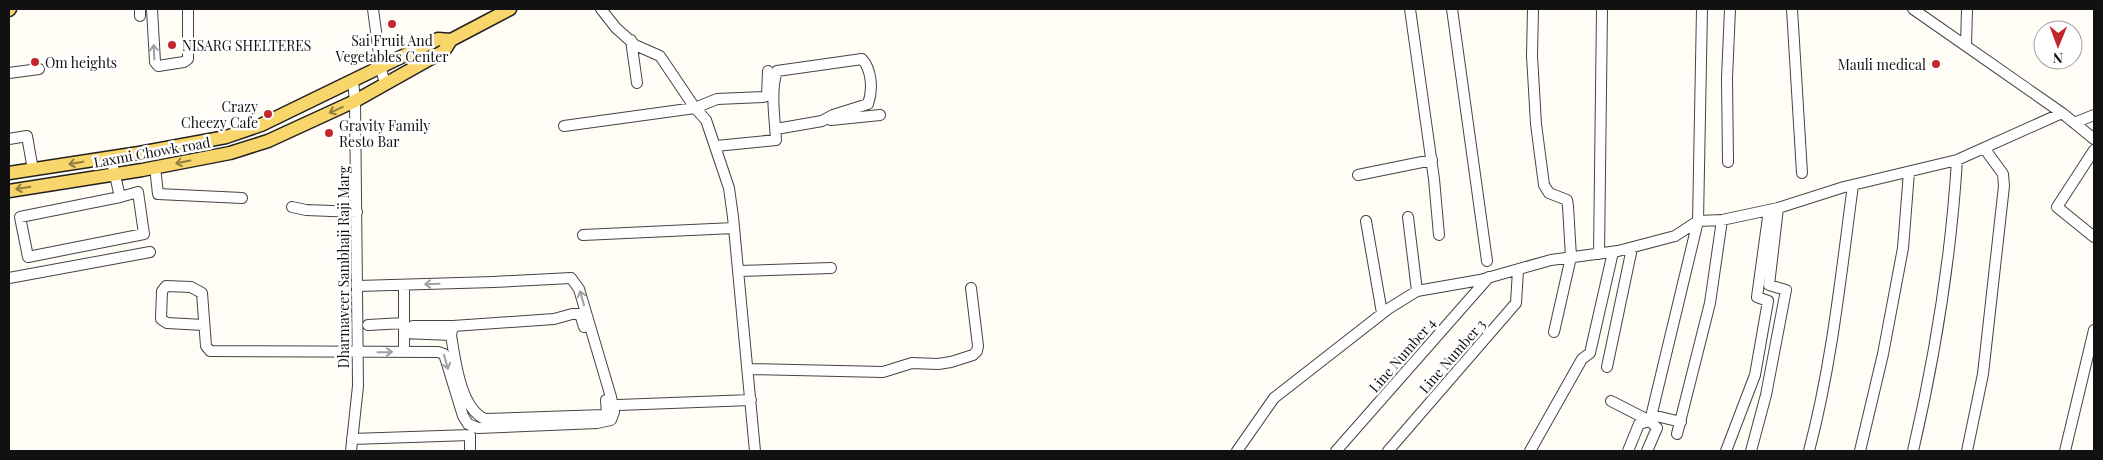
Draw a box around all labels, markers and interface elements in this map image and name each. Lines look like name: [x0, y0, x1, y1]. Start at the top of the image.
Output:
marker: Sai Fruit And Vegetables Center: [386, 18, 398, 30]
north arrow: [2033, 20, 2083, 70]
place label: Sai Fruit And Vegetables Center: [334, 31, 449, 66]
place label: NISARG SHELTERES: [182, 36, 311, 55]
marker: NISARG SHELTERES: [166, 39, 178, 51]
one-way arrow: [149, 44, 159, 60]
text: N: [2053, 49, 2063, 68]
place label: Om heights: [45, 53, 117, 72]
place label: Mauli medical: [1838, 55, 1926, 74]
marker: Om heights: [29, 56, 41, 68]
marker: Mauli medical: [1930, 58, 1942, 70]
place label: Crazy Cheezy Cafe: [181, 97, 258, 132]
one-way arrow: [329, 105, 344, 115]
marker: Crazy Cheezy Cafe: [262, 108, 274, 120]
place label: Gravity Family Resto Bar: [339, 116, 430, 151]
marker: Gravity Family Resto Bar: [323, 127, 335, 139]
street label: Laxmi Chowk road: [92, 132, 212, 172]
one-way arrow: [69, 158, 85, 168]
one-way arrow: [176, 158, 192, 167]
street label: Dharmaveer Sambhaji Raji Marg: [334, 165, 353, 368]
one-way arrow: [15, 184, 31, 194]
one-way arrow: [425, 279, 441, 289]
one-way arrow: [577, 290, 587, 306]
street label: Line Number 4: [1364, 314, 1440, 396]
street label: Line Number 3: [1415, 315, 1489, 397]
one-way arrow: [376, 347, 393, 357]
one-way arrow: [442, 354, 451, 370]

